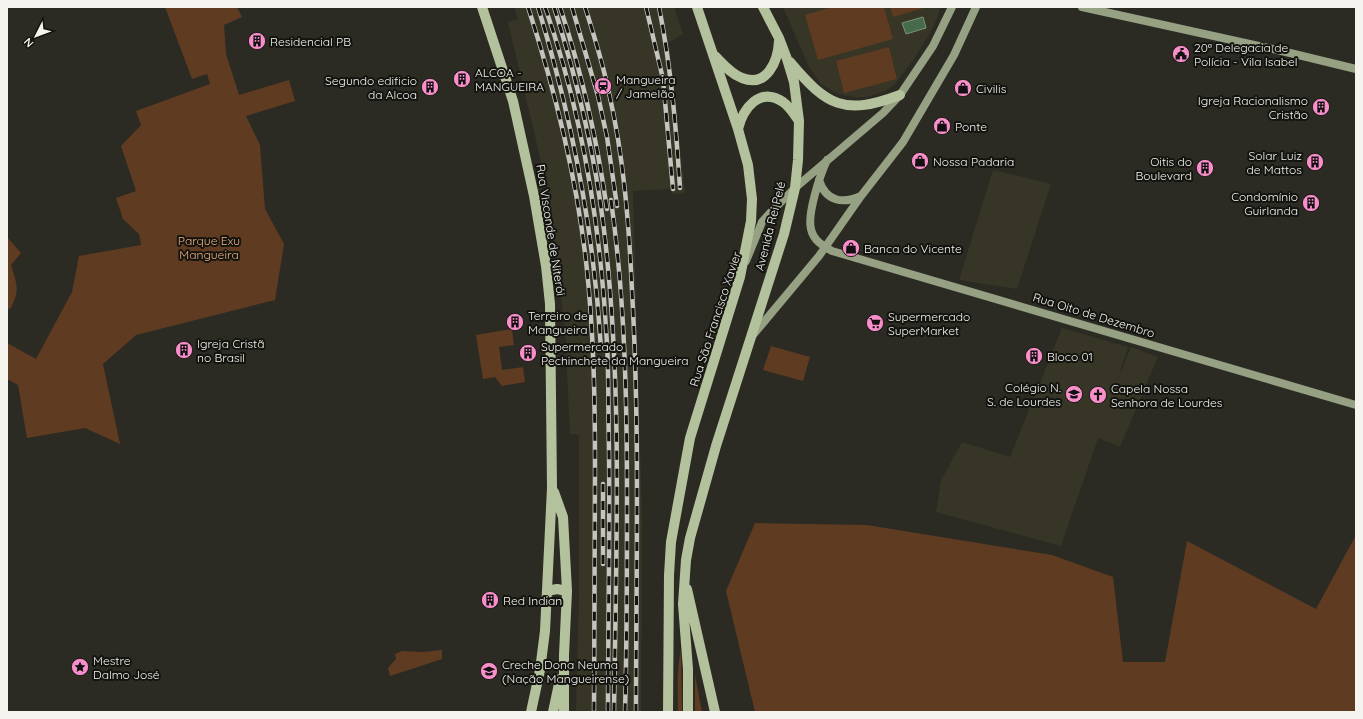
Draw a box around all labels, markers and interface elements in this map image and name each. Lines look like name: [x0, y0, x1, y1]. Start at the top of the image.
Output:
north arrow: [16, 16, 56, 56]
building icon: Residencial PB: [247, 31, 267, 51]
place label: Residencial PB: [270, 34, 351, 49]
text: N: [21, 35, 36, 50]
place label: 20ª Delegacia de Polícia - Vila Isabel: [1194, 40, 1298, 69]
public building icon: 20ª Delegacia de Polícia - Vila Isabel: [1171, 44, 1191, 64]
place label: ALCOA - MANGUEIRA: [475, 65, 544, 94]
building icon: ALCOA - MANGUEIRA: [452, 69, 472, 89]
place label: Mangueira / Jamelão: [616, 72, 675, 101]
place label: Segundo edificio da Alcoa: [325, 73, 417, 102]
station icon: Mangueira / Jamelão: [593, 76, 613, 96]
building icon: Segundo edificio da Alcoa: [420, 77, 440, 97]
shop icon: Civilis: [953, 78, 973, 98]
place label: Civilis: [976, 81, 1007, 96]
place label: Igreja Racionalismo Cristão: [1198, 93, 1308, 122]
building icon: Igreja Racionalismo Cristão: [1311, 97, 1331, 117]
shop icon: Ponte: [932, 116, 952, 136]
place label: Ponte: [955, 119, 987, 134]
place label: Solar Luiz de Mattos: [1247, 148, 1302, 177]
shop icon: Nossa Padaria: [910, 151, 930, 171]
building icon: Solar Luiz de Mattos: [1305, 152, 1325, 172]
place label: Nossa Padaria: [933, 154, 1014, 169]
place label: Oitis do Boulevard: [1136, 154, 1192, 183]
building icon: Oitis do Boulevard: [1195, 158, 1215, 178]
street label: Rua Visconde de Niterói: [533, 163, 569, 297]
street label: Avenida Rei Pelé: [752, 180, 788, 272]
place label: Condomínio Guirlanda: [1231, 189, 1298, 218]
building icon: Condomínio Guirlanda: [1301, 193, 1321, 213]
park label: Parque Exu Mangueira: [178, 233, 240, 262]
shop icon: Banca do Vicente: [841, 238, 861, 258]
place label: Banca do Vicente: [864, 241, 962, 256]
street label: Rua São Francisco Xavier: [686, 249, 744, 388]
street label: Rua Oito de Dezembro: [1031, 289, 1157, 341]
place label: Terreiro de Mangueira: [528, 308, 588, 337]
place label: Supermercado SuperMarket: [888, 309, 970, 338]
building icon: Terreiro de Mangueira: [505, 312, 525, 332]
supermarket icon: Supermercado SuperMarket: [865, 313, 885, 333]
place label: Igreja Cristã no Brasil: [197, 336, 264, 365]
place label: Supermercado Pechinchete da Mangueira: [541, 339, 689, 368]
building icon: Igreja Cristã no Brasil: [174, 340, 194, 360]
building icon: Supermercado Pechinchete da Mangueira: [518, 343, 538, 363]
building icon: Bloco 01: [1024, 346, 1044, 366]
place label: Bloco 01: [1047, 349, 1093, 364]
place label: Colégio N. S. de Lourdes: [987, 380, 1061, 409]
place label: Capela Nossa Senhora de Lourdes: [1111, 381, 1223, 410]
school or university icon: Colégio N. S. de Lourdes: [1064, 384, 1084, 404]
church icon: Capela Nossa Senhora de Lourdes: [1088, 385, 1108, 405]
building icon: Red Indian: [480, 590, 500, 610]
place label: Red Indian: [503, 593, 562, 608]
place label: Mestre Dalmo José: [93, 653, 160, 682]
place icon: Mestre Dalmo José: [70, 657, 90, 677]
place label: Creche Dona Neuma (Nação Mangueirense): [502, 657, 629, 686]
school or university icon: Creche Dona Neuma (Nação Mangueirense): [479, 661, 499, 681]

